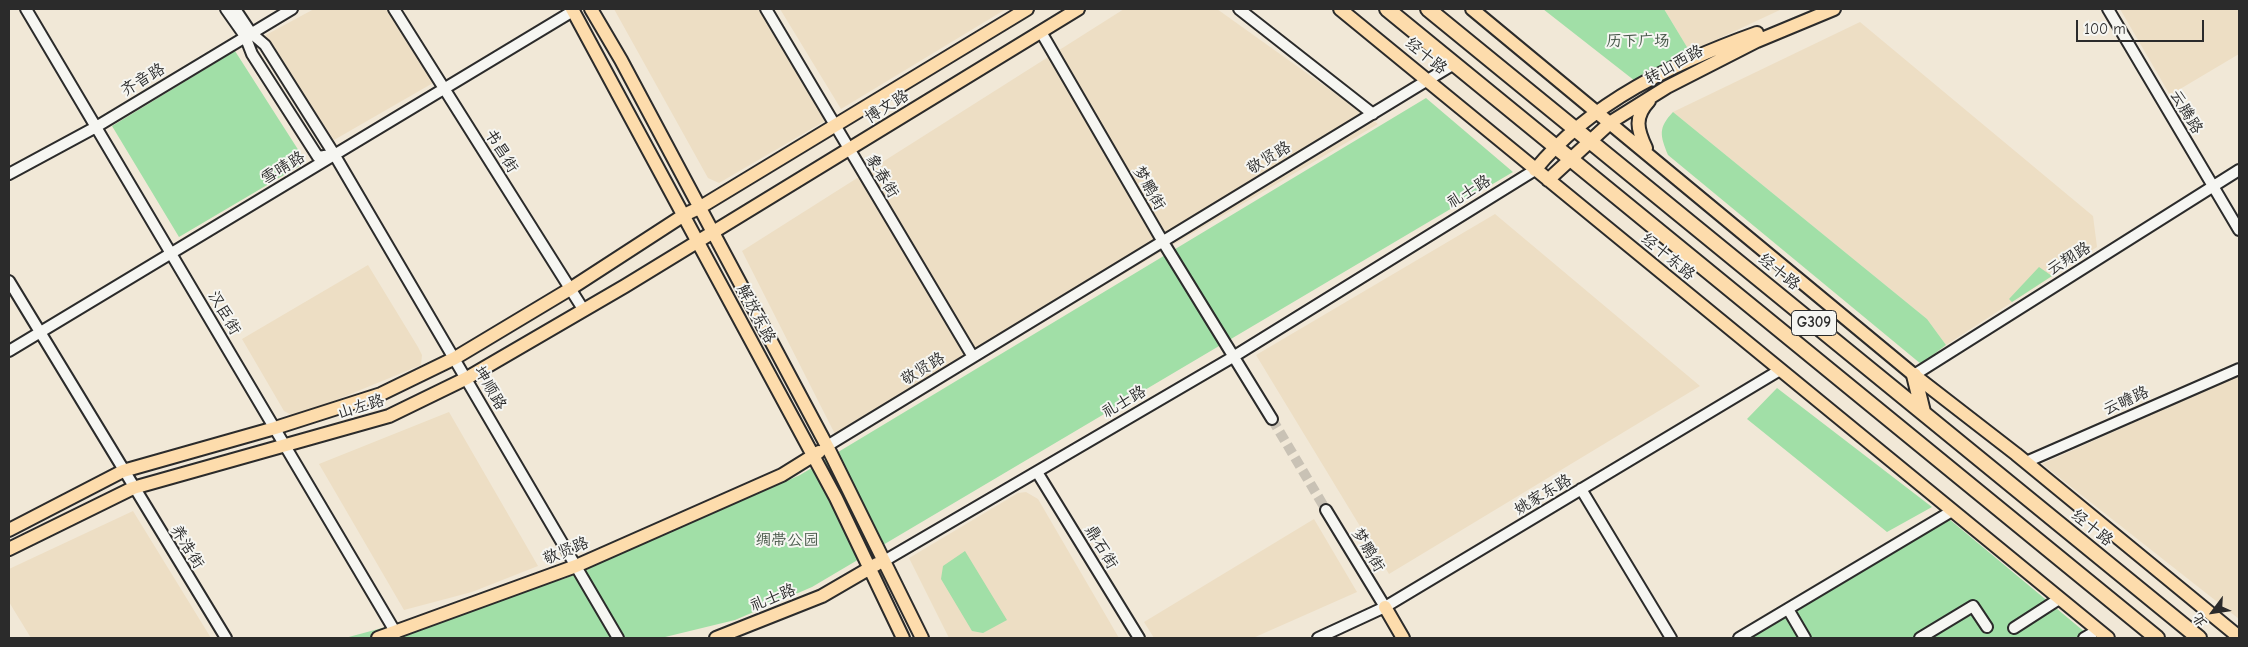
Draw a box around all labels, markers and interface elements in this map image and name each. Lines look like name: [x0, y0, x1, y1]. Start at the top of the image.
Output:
scale bar: [2078, 10, 2206, 42]
text: 100 m: [2084, 20, 2126, 38]
park label: 历下广场: [1606, 31, 1670, 51]
street label: 经十路: [1401, 33, 1451, 79]
street label: 转山西路: [1641, 41, 1707, 89]
street label: 齐音路: [117, 59, 169, 101]
street label: 博文路: [862, 86, 912, 128]
street label: 云腾路: [2165, 86, 2207, 138]
street label: 书昌街: [480, 126, 522, 176]
street label: 敬贤路: [1243, 137, 1295, 179]
street label: 雪晴路: [257, 147, 309, 189]
street label: 象春街: [861, 150, 903, 202]
street label: 梦鹏街: [1129, 162, 1169, 214]
street label: 礼士路: [1444, 171, 1494, 213]
street label: 经十东路: [1637, 229, 1699, 285]
street label: 云翔路: [2044, 238, 2094, 280]
street label: 经十路: [1754, 249, 1804, 295]
street label: 解放东路: [733, 281, 779, 347]
street label: 汉臣街: [203, 287, 245, 339]
road number: G309: [1792, 310, 1836, 336]
street label: 敬贤路: [897, 348, 949, 390]
street label: 坤顺路: [470, 362, 510, 414]
street label: 礼士路: [1098, 382, 1150, 422]
street label: 云瞻路: [2100, 382, 2152, 420]
street label: 山左路: [335, 391, 387, 423]
street label: 姚家东路: [1511, 470, 1575, 520]
street label: 经十路: [2067, 505, 2117, 551]
street label: 鼎石街: [1080, 521, 1122, 573]
street label: 养浩街: [166, 522, 208, 572]
street label: 梦鹏街: [1347, 524, 1389, 576]
park label: 绸带公园: [755, 530, 819, 550]
street label: 敬贤路: [540, 533, 592, 569]
street label: 礼士路: [747, 580, 799, 616]
north arrow: [2188, 587, 2238, 637]
text: 北: [2189, 610, 2211, 630]

